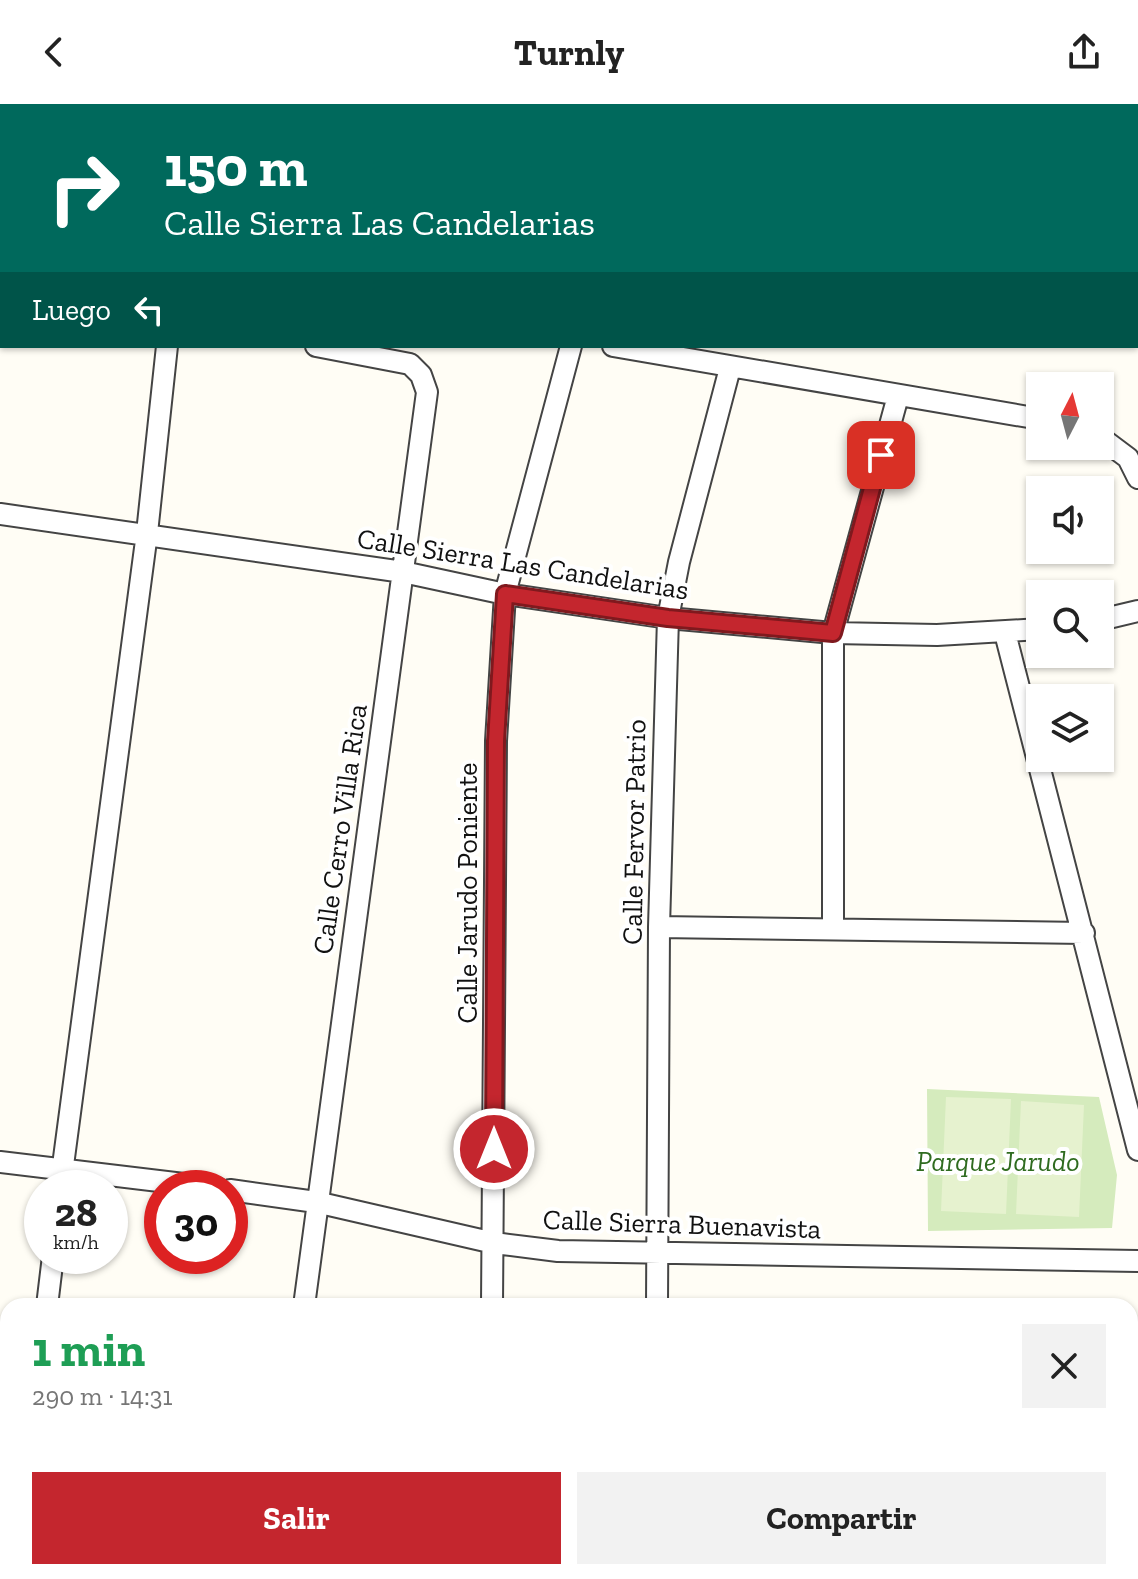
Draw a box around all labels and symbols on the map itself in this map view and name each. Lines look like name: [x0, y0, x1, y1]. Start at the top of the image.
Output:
north arrow: [1026, 372, 1114, 460]
pin: [847, 421, 915, 489]
street label: Calle Sierra Las Candelarias: [355, 521, 691, 607]
street label: Calle Cerro Villa Rica: [306, 701, 374, 956]
street label: Calle Fervor Patrio: [616, 719, 652, 945]
street label: Calle Jarudo Poniente: [451, 762, 484, 1024]
position arrow: [452, 1107, 536, 1191]
park label: Parque Jarudo: [916, 1145, 1080, 1178]
speed limit sign: 30: [144, 1170, 248, 1274]
street label: Calle Sierra Buenavista: [542, 1203, 822, 1245]

